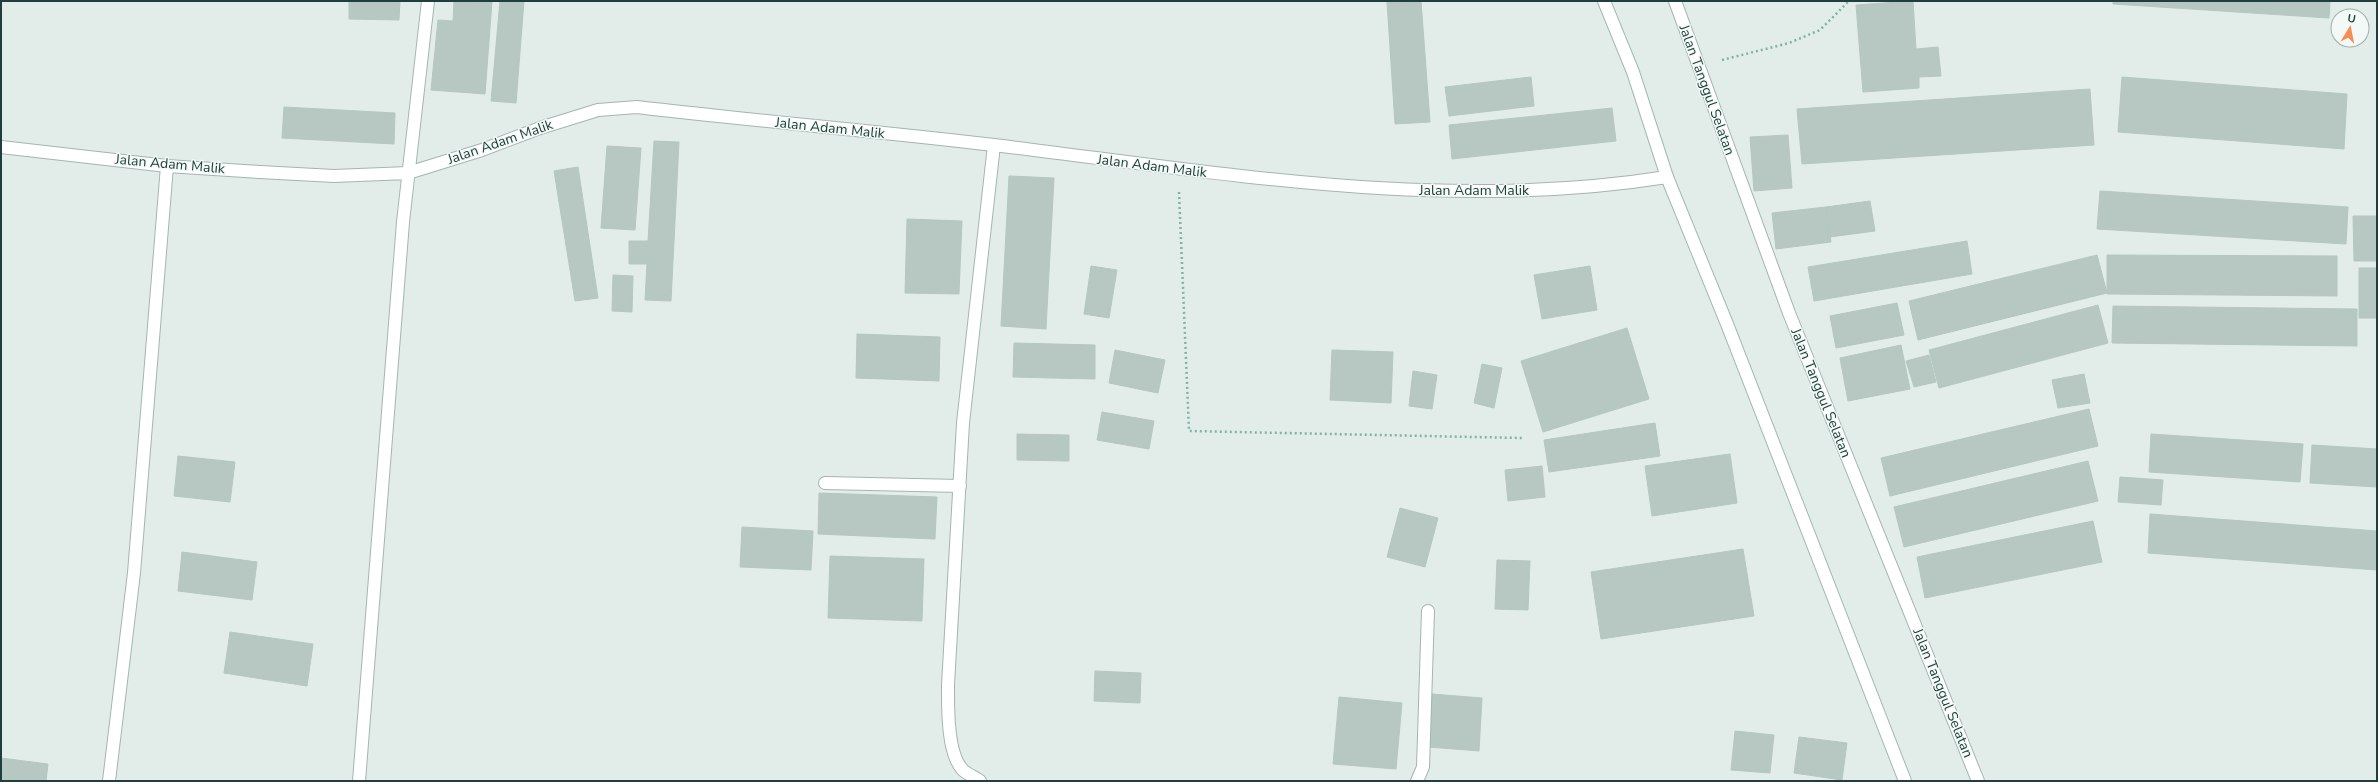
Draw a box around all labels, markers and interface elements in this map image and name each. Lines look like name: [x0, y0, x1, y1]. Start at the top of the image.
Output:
north arrow: [2330, 8, 2370, 48]
text: U: [2346, 11, 2357, 27]
street label: Jalan Tanggul Selatan: [1674, 21, 1739, 158]
street label: Jalan Adam Malik: [773, 113, 887, 143]
street label: Jalan Adam Malik: [444, 115, 556, 169]
street label: Jalan Adam Malik: [113, 150, 227, 178]
street label: Jalan Adam Malik: [1095, 150, 1209, 182]
street label: Jalan Adam Malik: [1418, 181, 1530, 200]
street label: Jalan Tanggul Selatan: [1786, 325, 1856, 460]
street label: Jalan Tanggul Selatan: [1908, 625, 1978, 760]

